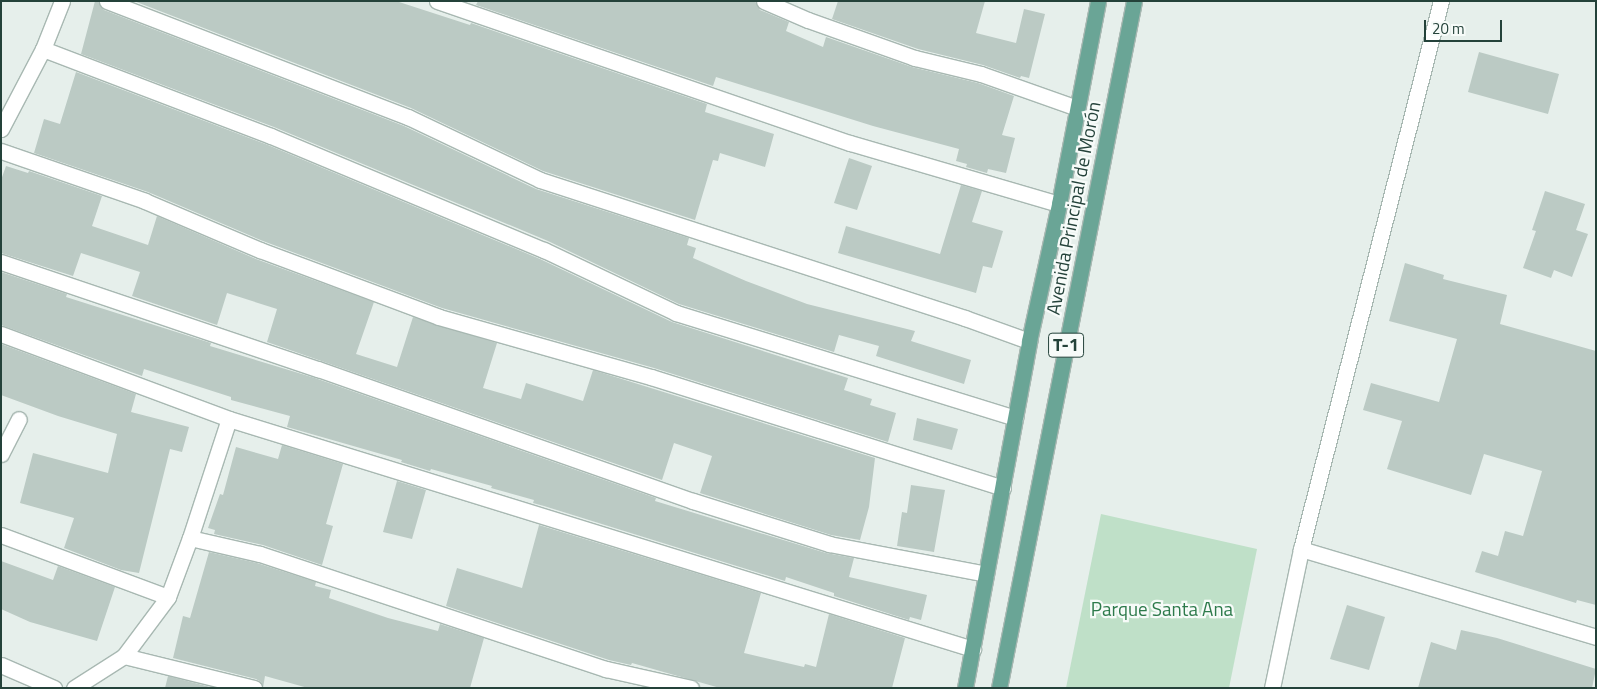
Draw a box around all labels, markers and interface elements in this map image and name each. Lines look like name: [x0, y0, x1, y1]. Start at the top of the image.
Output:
scale bar: [1427, 10, 1504, 42]
text: 20 m: [1432, 17, 1465, 40]
street label: Avenida Principal de Morón: [1041, 99, 1105, 317]
road number: T-1: [1047, 330, 1085, 360]
park label: Parque Santa Ana: [1091, 598, 1233, 620]

